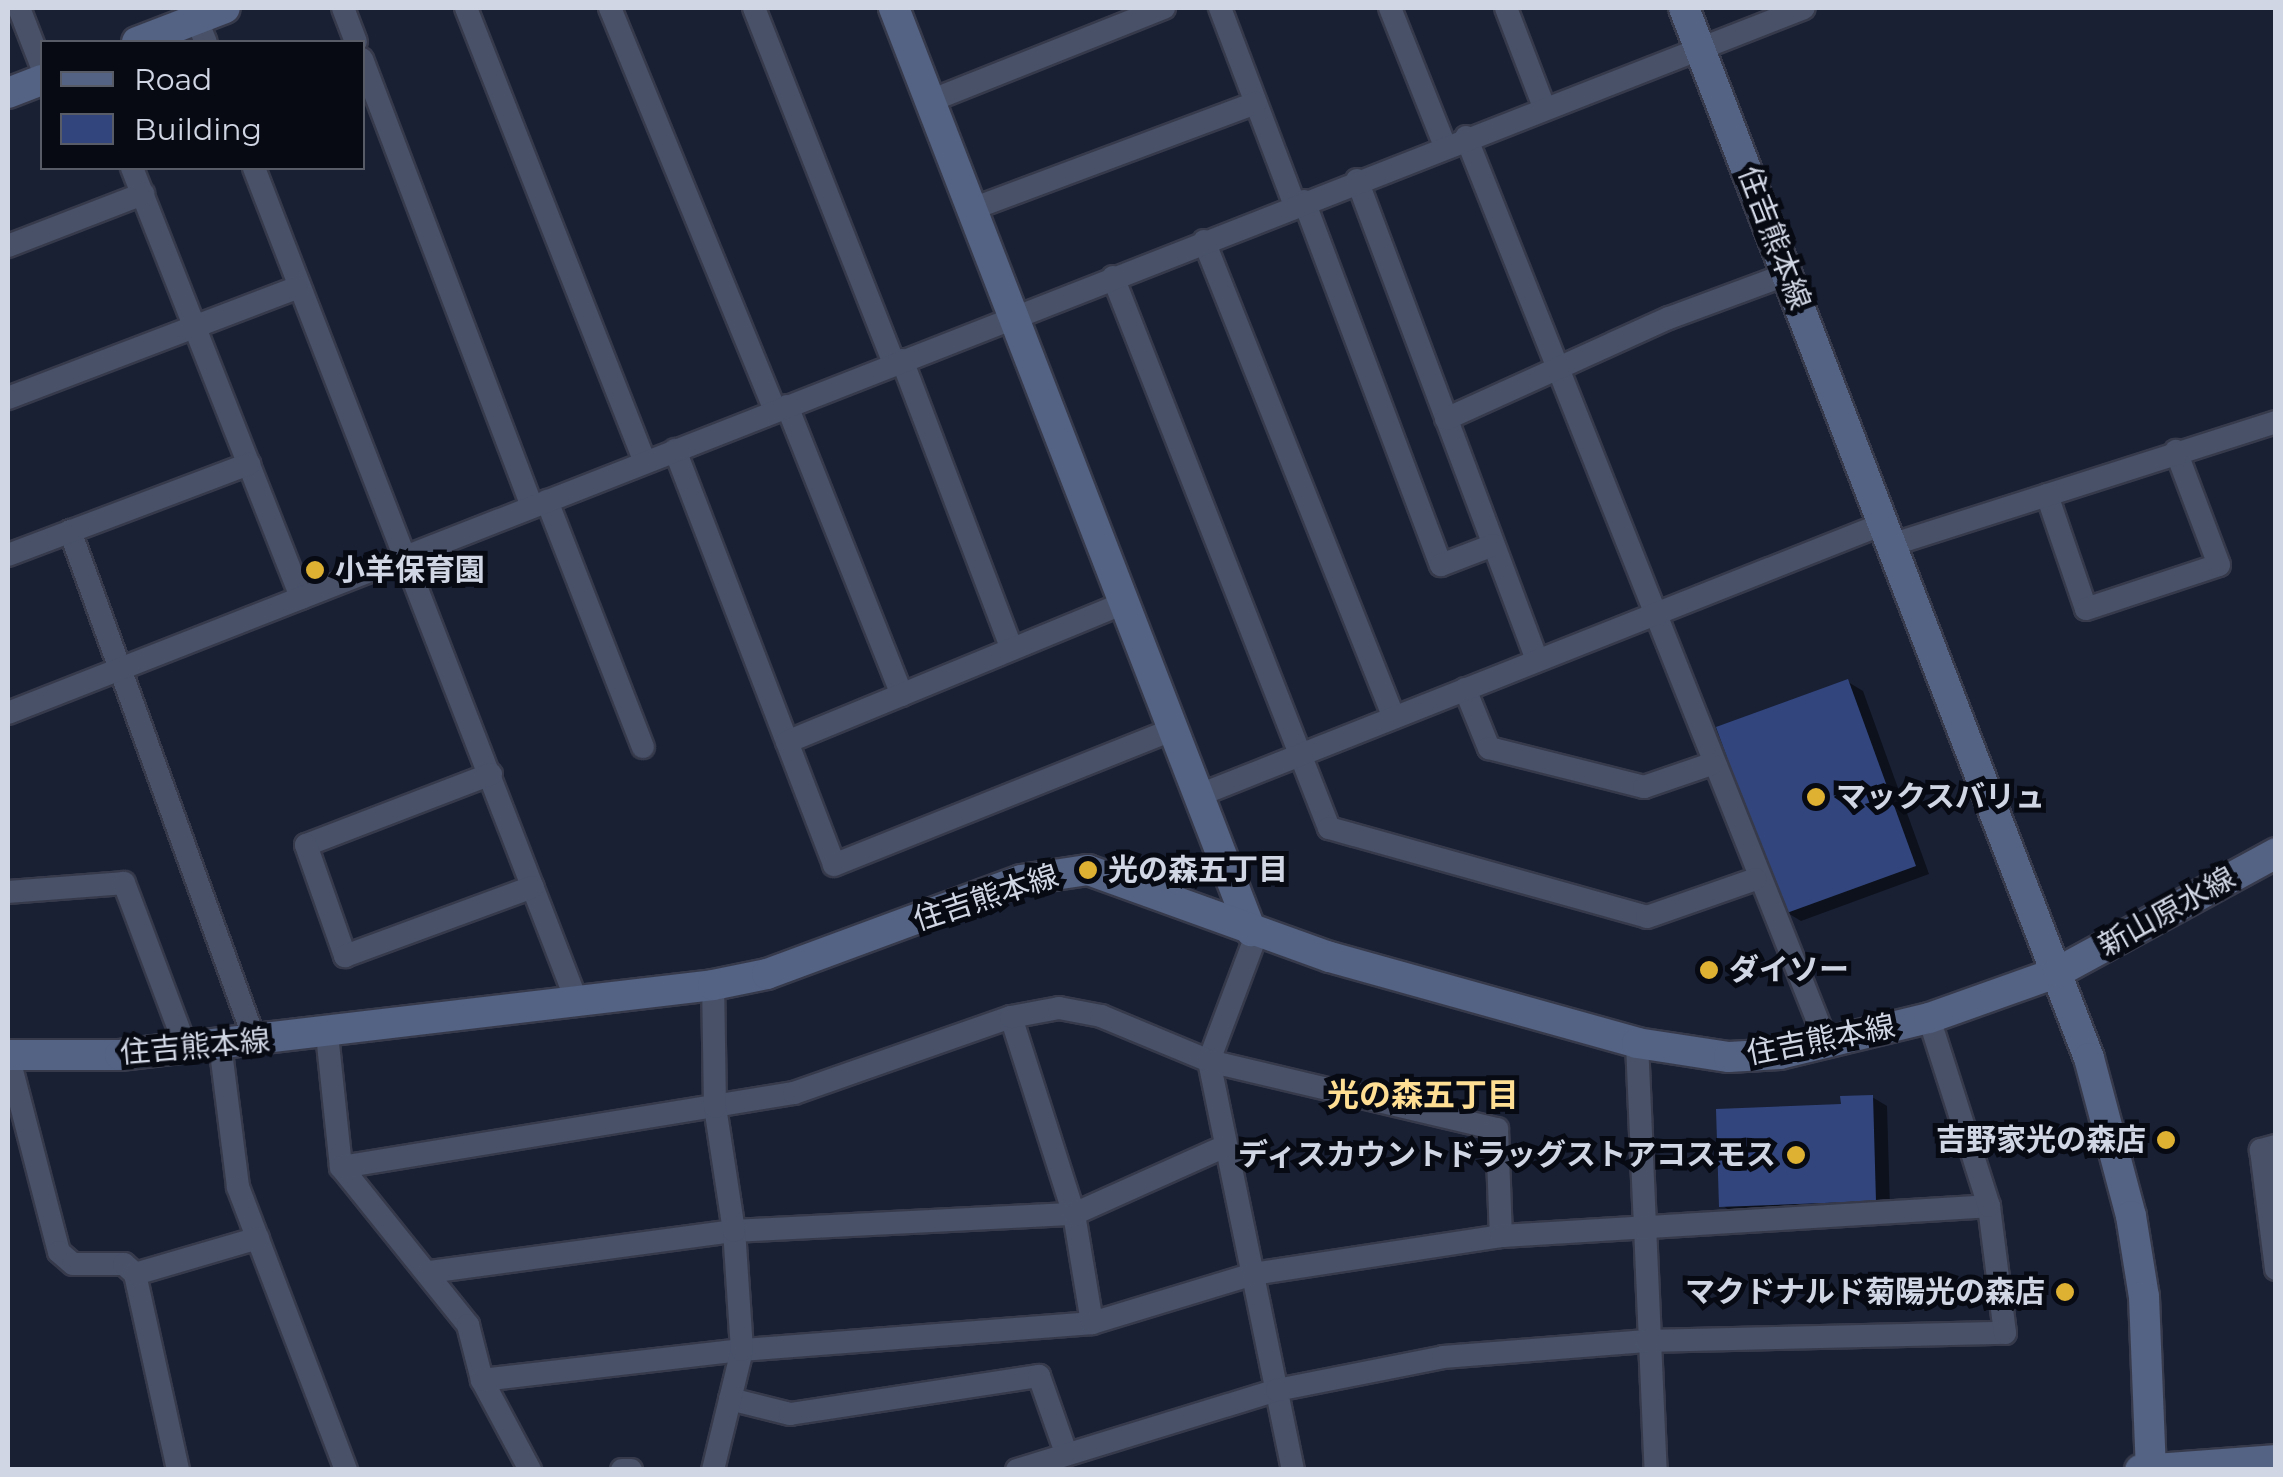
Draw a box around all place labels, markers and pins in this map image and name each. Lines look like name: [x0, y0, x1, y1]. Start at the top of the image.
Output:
place label: 小羊保育園: [335, 552, 485, 588]
marker: 小羊保育園: [304, 559, 326, 581]
place label: マックスバリュ: [1836, 779, 2046, 815]
marker: マックスバリュ: [1805, 786, 1827, 808]
place label: 光の森五丁目: [1108, 852, 1288, 888]
marker: 光の森五丁目: [1077, 859, 1099, 881]
place label: ダイソー: [1729, 952, 1849, 988]
marker: ダイソー: [1698, 959, 1720, 981]
place label: 吉野家光の森店: [1936, 1122, 2146, 1158]
marker: 吉野家光の森店: [2155, 1129, 2177, 1151]
place label: ディスカウントドラッグストアコスモス: [1236, 1137, 1776, 1173]
marker: ディスカウントドラッグストアコスモス: [1785, 1144, 1807, 1166]
place label: マクドナルド菊陽光の森店: [1685, 1274, 2045, 1310]
marker: マクドナルド菊陽光の森店: [2054, 1281, 2076, 1303]

